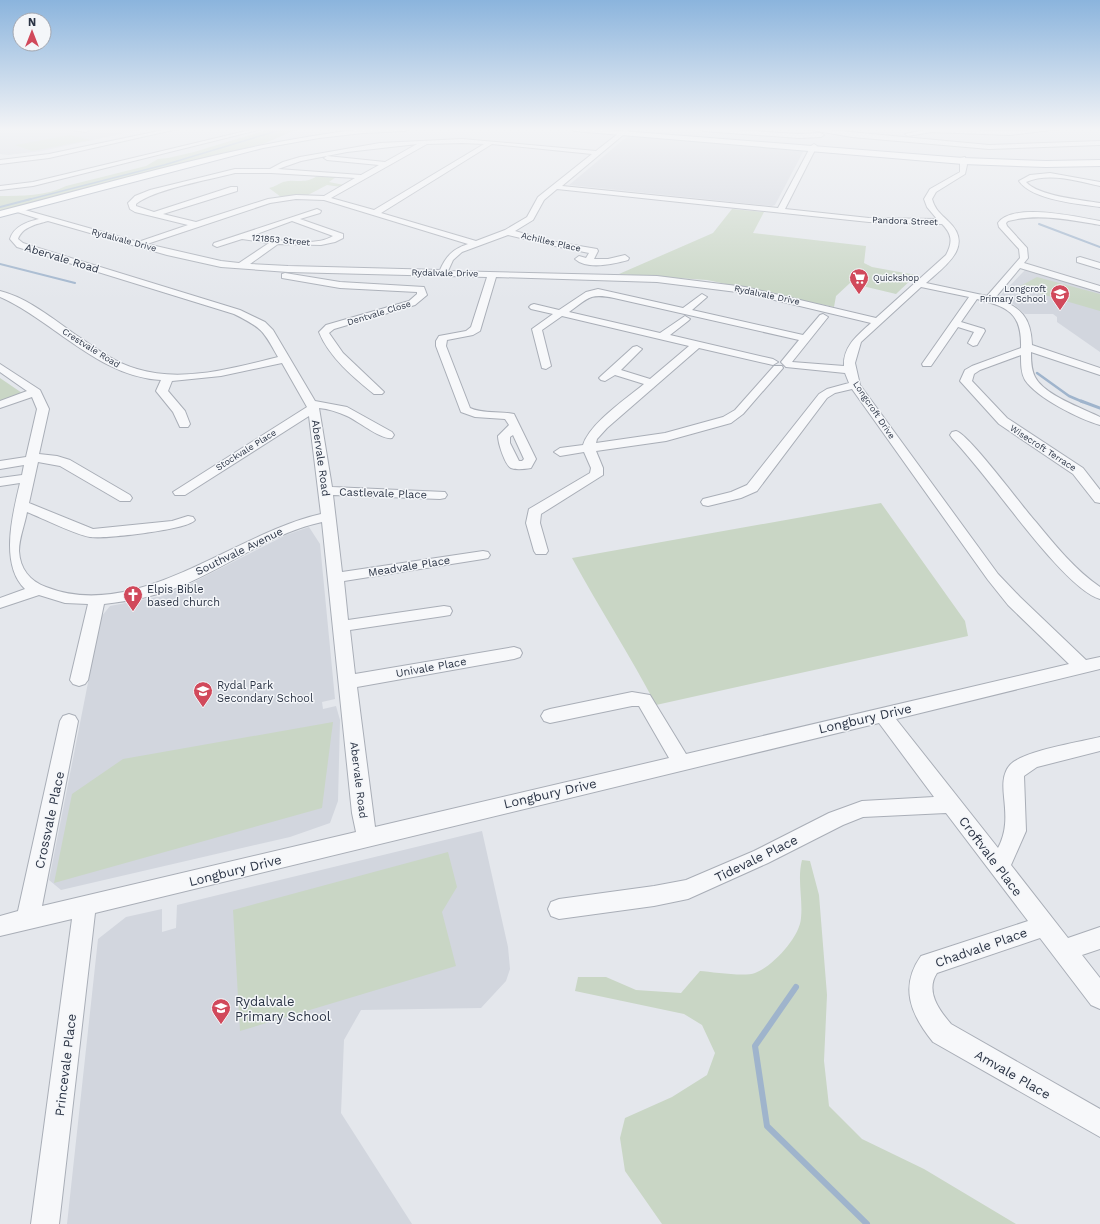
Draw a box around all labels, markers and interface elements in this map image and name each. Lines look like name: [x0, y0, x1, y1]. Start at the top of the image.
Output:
north arrow: [12, 12, 52, 52]
text: N: [28, 16, 36, 29]
street label: Pandora Street: [872, 215, 938, 227]
street label: Rydalvale Drive: [90, 227, 158, 253]
street label: Achilles Place: [520, 230, 582, 254]
street label: 121853 Street: [251, 232, 311, 248]
street label: Abervale Road: [23, 241, 101, 276]
street label: Rydalvale Drive: [412, 267, 478, 279]
supermarket icon: Quickshop: [848, 267, 870, 295]
place label: Quickshop: [873, 273, 919, 283]
street label: Rydalvale Drive: [733, 283, 801, 307]
school or university icon: Longcroft Primary School: [1049, 283, 1071, 311]
place label: Longcroft Primary School: [980, 284, 1046, 304]
street label: Dentvale Close: [346, 299, 412, 327]
street label: Crestvale Road: [60, 326, 122, 370]
street label: Longcroft Drive: [851, 379, 897, 441]
street label: Abervale Road: [309, 419, 332, 497]
street label: Wisecroft Terrace: [1008, 423, 1078, 473]
street label: Stockvale Place: [214, 427, 278, 473]
street label: Castlevale Place: [339, 485, 427, 502]
street label: Southvale Avenue: [193, 525, 285, 578]
street label: Meadvale Place: [367, 554, 451, 579]
place label: Elpis Bible based church: [147, 583, 220, 609]
church icon: Elpis Bible based church: [122, 584, 144, 612]
street label: Univale Place: [395, 655, 467, 680]
place label: Rydal Park Secondary School: [217, 679, 314, 705]
school or university icon: Rydal Park Secondary School: [192, 680, 214, 708]
street label: Longbury Drive: [817, 700, 913, 736]
street label: Abervale Road: [347, 741, 370, 819]
street label: Crossvale Place: [32, 770, 67, 870]
street label: Longbury Drive: [502, 775, 598, 811]
street label: Croftvale Place: [956, 814, 1025, 899]
street label: Tidevale Place: [712, 832, 800, 885]
street label: Longbury Drive: [187, 852, 283, 889]
street label: Chadvale Place: [933, 925, 1029, 970]
place label: Rydalvale Primary School: [235, 994, 331, 1024]
school or university icon: Rydalvale Primary School: [210, 997, 232, 1025]
street label: Princevale Place: [52, 1013, 79, 1117]
street label: Amvale Place: [972, 1047, 1053, 1102]

